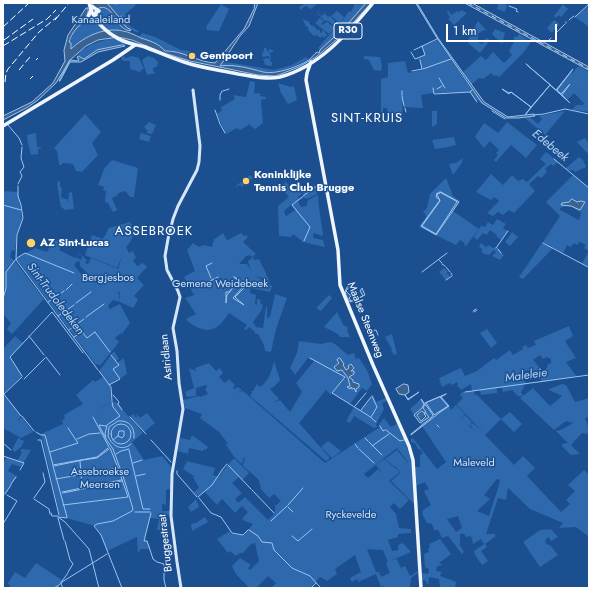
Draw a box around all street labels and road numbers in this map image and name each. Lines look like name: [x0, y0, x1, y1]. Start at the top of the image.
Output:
road number: R30: [334, 23, 362, 39]
street label: Maalse Steenweg: [344, 280, 386, 360]
street label: Astridlaan: [158, 333, 176, 381]
street label: Bruggestraat: [156, 513, 176, 573]

